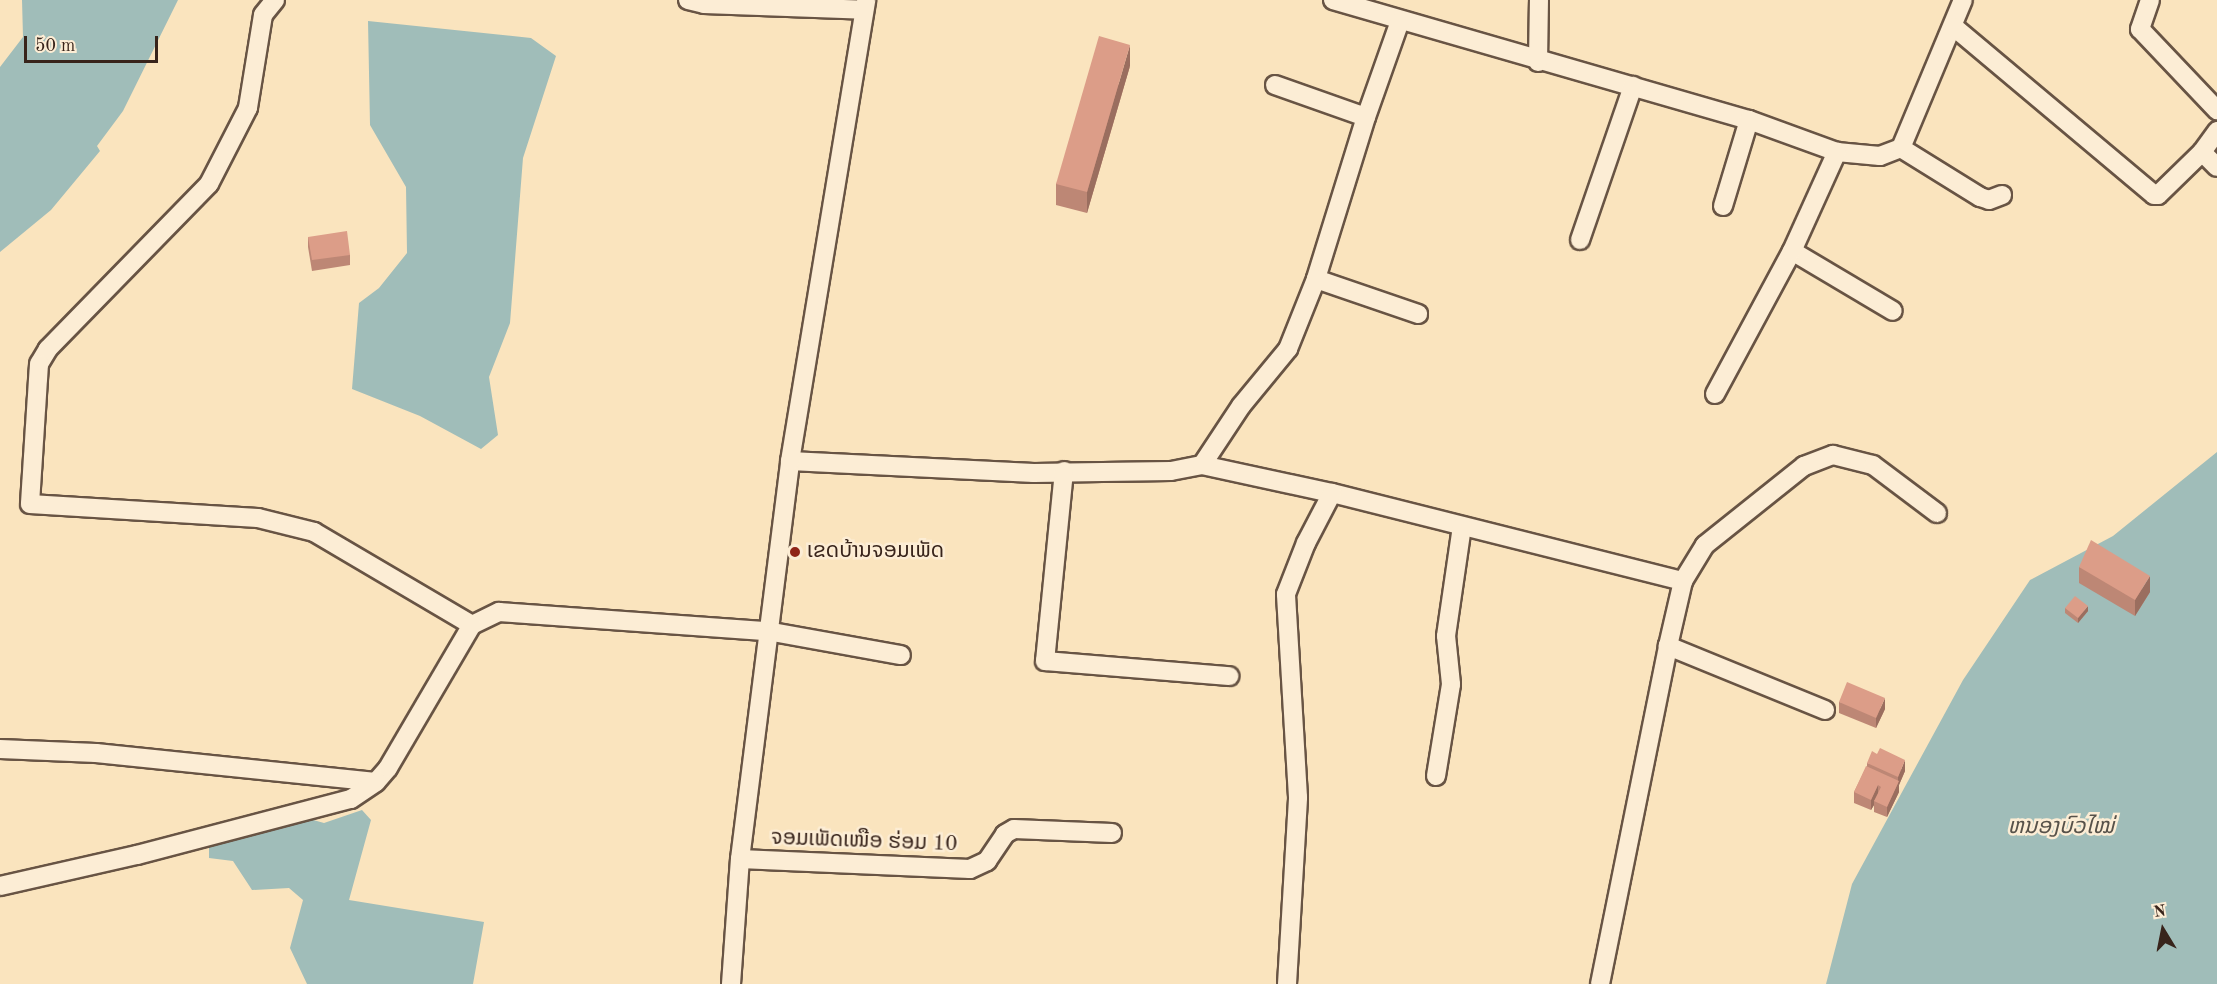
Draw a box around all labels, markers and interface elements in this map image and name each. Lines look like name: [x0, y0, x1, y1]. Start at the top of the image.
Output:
scale bar: [27, 24, 160, 62]
text: 50 m: [35, 37, 75, 55]
place label: ເຂດບ້ານຈອມເພັດ: [807, 539, 944, 565]
marker: ເຂດບ້ານຈອມເພັດ: [788, 545, 802, 559]
water label: ຫນອງບົວໄໝ່: [2008, 815, 2114, 841]
street label: ຈອມເພັດເໜືອ ຮ່ອມ 10: [770, 826, 958, 858]
north arrow: [2133, 900, 2193, 960]
text: N: [2152, 903, 2167, 921]

